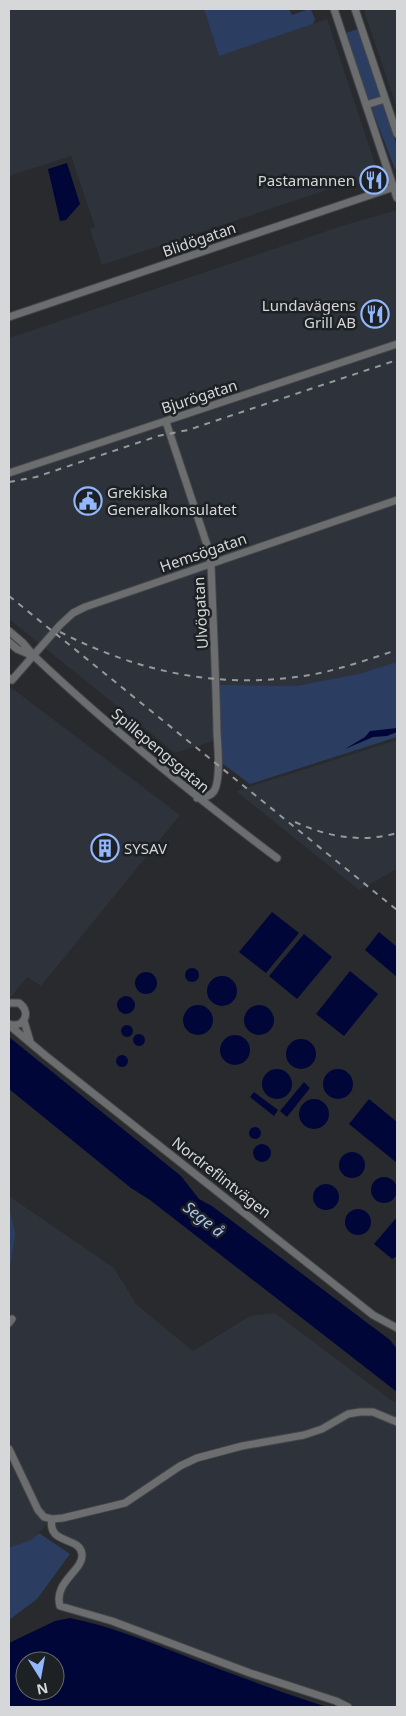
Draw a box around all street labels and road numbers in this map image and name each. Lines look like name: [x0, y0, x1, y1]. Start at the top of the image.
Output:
street label: Blidögatan: [160, 217, 238, 261]
street label: Bjurögatan: [159, 374, 239, 418]
street label: Hemsögatan: [157, 528, 249, 576]
street label: Ulvögatan: [188, 576, 212, 650]
street label: Spillepengsgatan: [108, 703, 214, 797]
street label: Nordreflintvägen: [168, 1132, 276, 1222]

